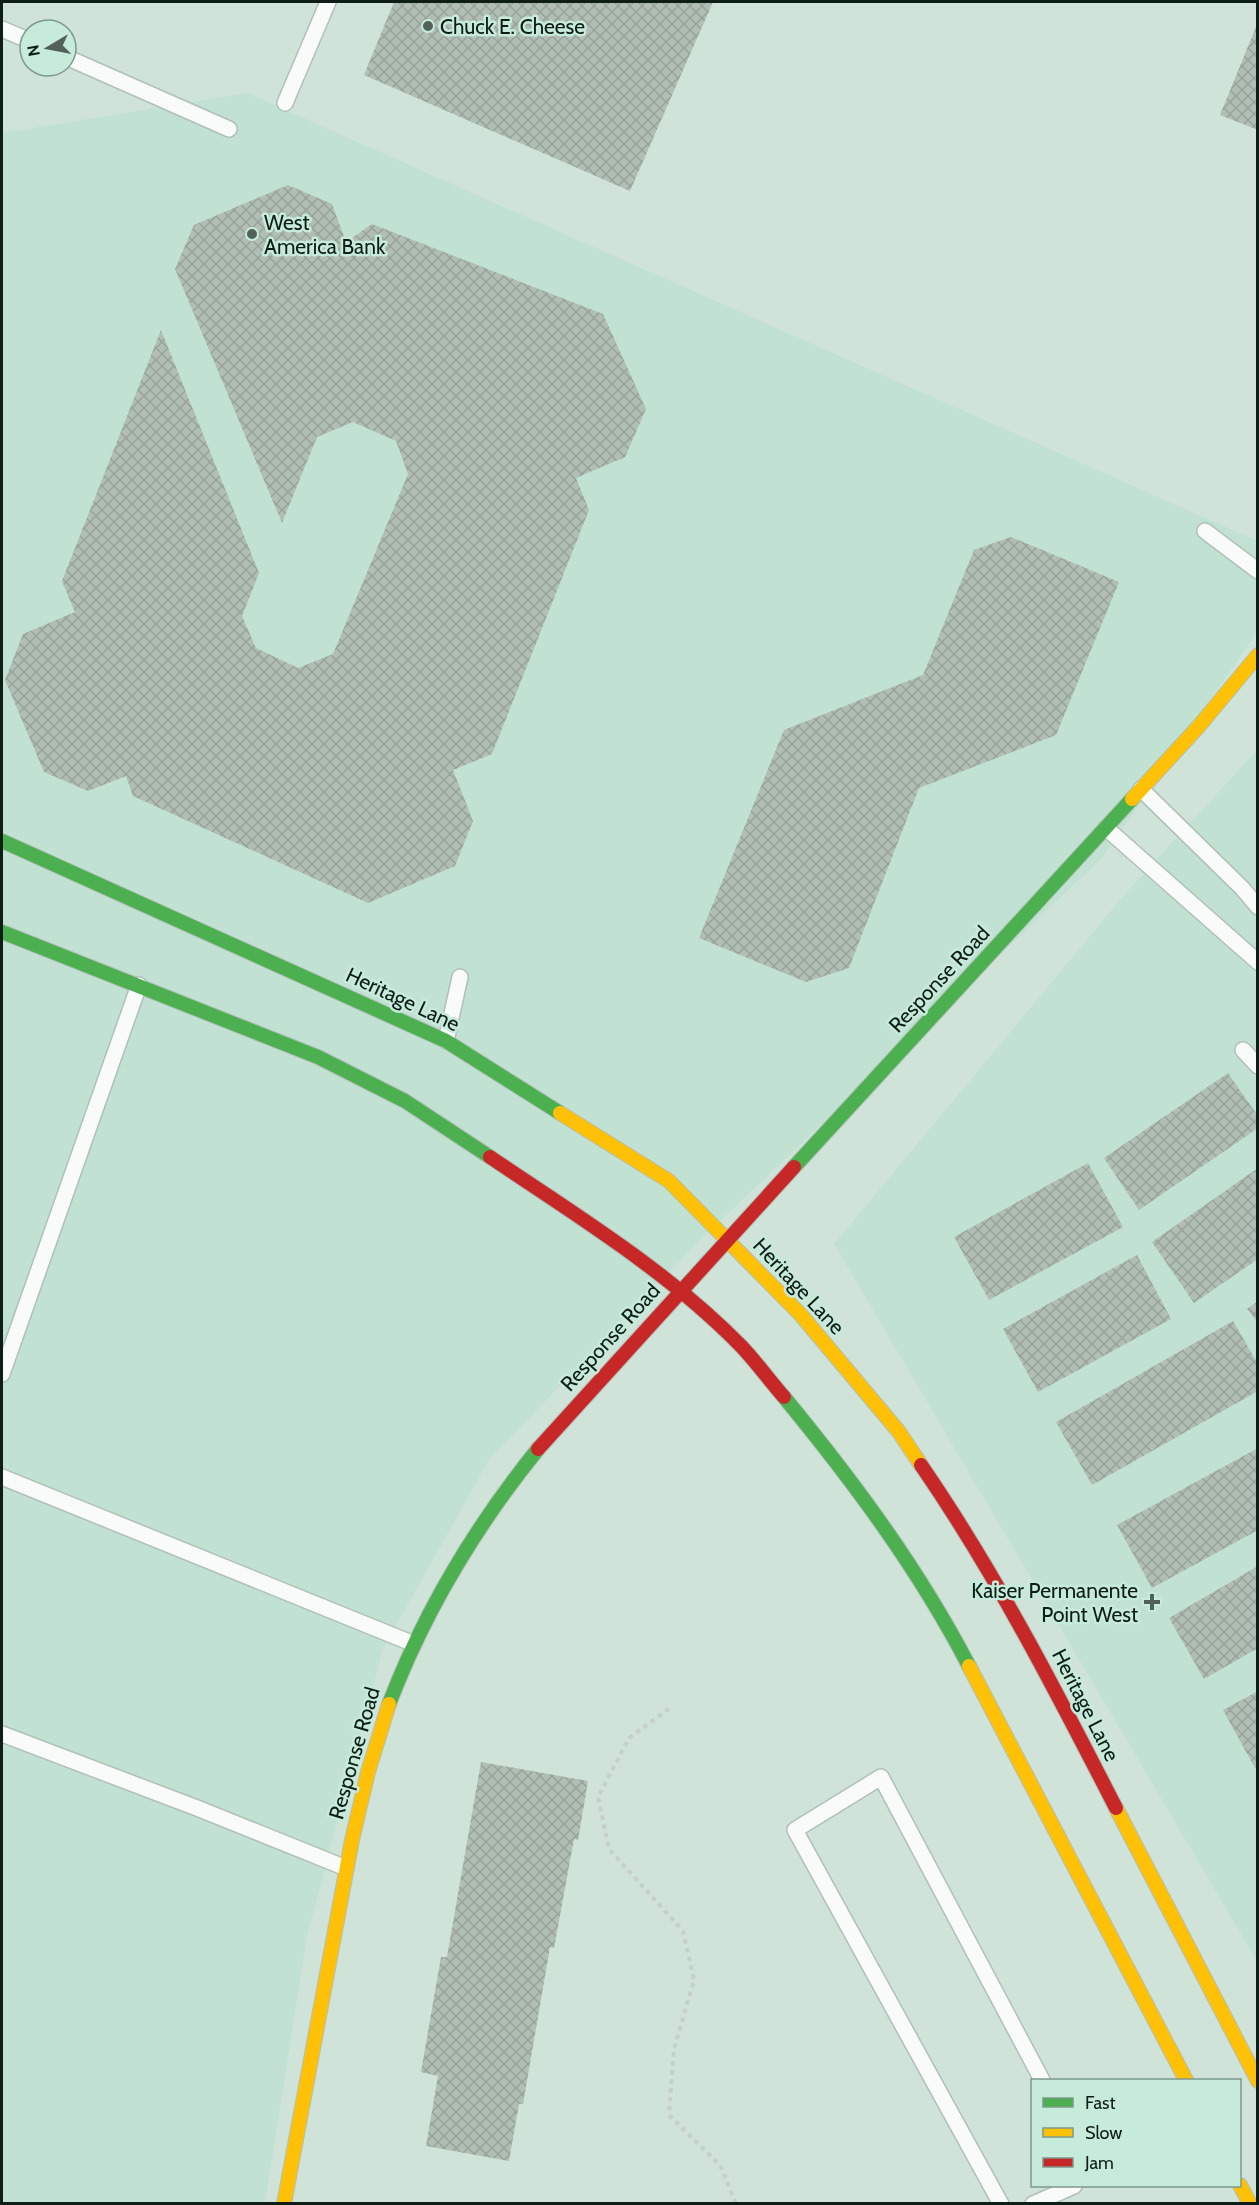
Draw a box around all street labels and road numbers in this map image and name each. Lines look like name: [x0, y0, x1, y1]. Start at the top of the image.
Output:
street label: Response Road: [883, 921, 995, 1037]
street label: Heritage Lane: [342, 962, 464, 1036]
street label: Heritage Lane: [748, 1233, 850, 1340]
street label: Response Road: [555, 1278, 665, 1396]
street label: Heritage Lane: [1047, 1645, 1125, 1765]
street label: Response Road: [323, 1684, 385, 1822]

